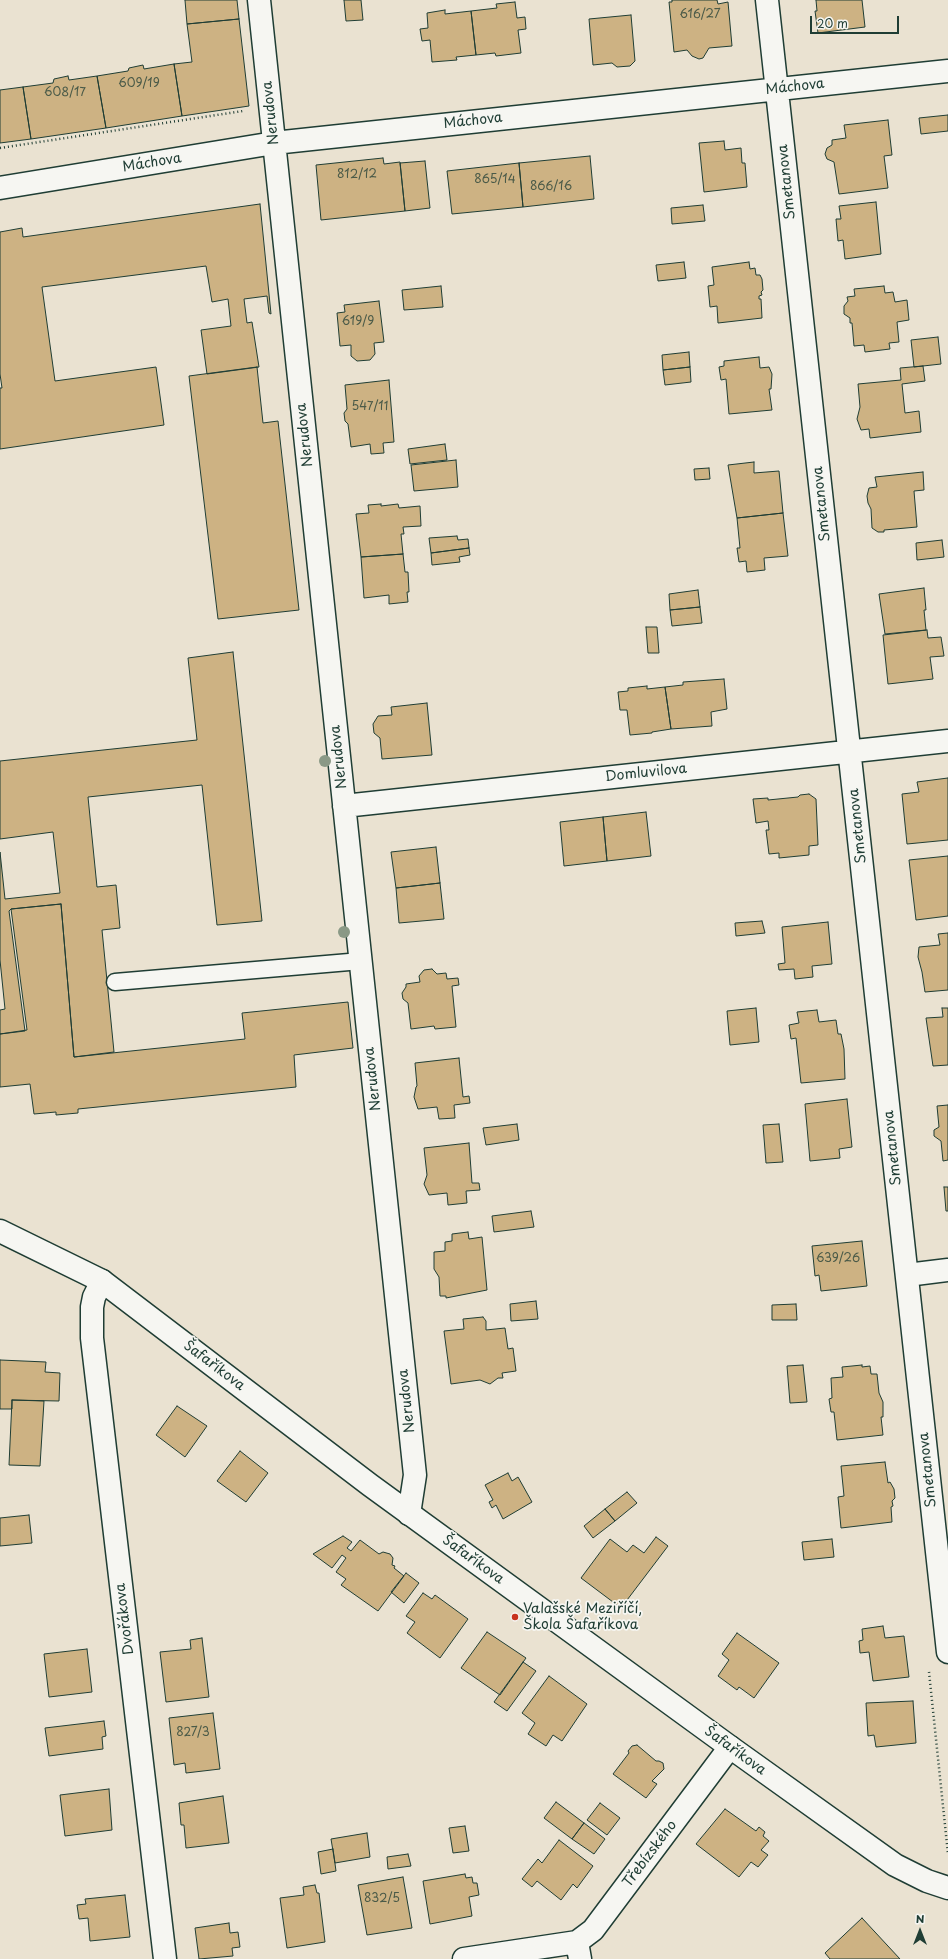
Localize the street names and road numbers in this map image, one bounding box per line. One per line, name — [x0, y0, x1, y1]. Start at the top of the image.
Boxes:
street label: Máchova — [765, 76, 825, 98]
street label: Nerudova — [259, 80, 283, 146]
street label: Máchova — [443, 110, 503, 132]
street label: Smetanova — [775, 143, 799, 221]
street label: Máchova — [121, 150, 183, 176]
street label: Nerudova — [293, 402, 317, 468]
street label: Smetanova — [810, 465, 834, 543]
street label: Nerudova — [327, 724, 351, 790]
street label: Domluvilova — [604, 760, 688, 786]
street label: Smetanova — [846, 787, 870, 865]
street label: Nerudova — [361, 1046, 385, 1112]
street label: Smetanova — [881, 1109, 905, 1187]
street label: Šafaříkova — [180, 1337, 248, 1395]
street label: Nerudova — [395, 1368, 419, 1434]
street label: Smetanova — [916, 1431, 940, 1509]
street label: Šafaříkova — [439, 1532, 507, 1588]
street label: Dvořákova — [112, 1582, 138, 1656]
street label: Šafaříkova — [701, 1723, 769, 1779]
street label: Třebízského — [619, 1817, 681, 1891]

